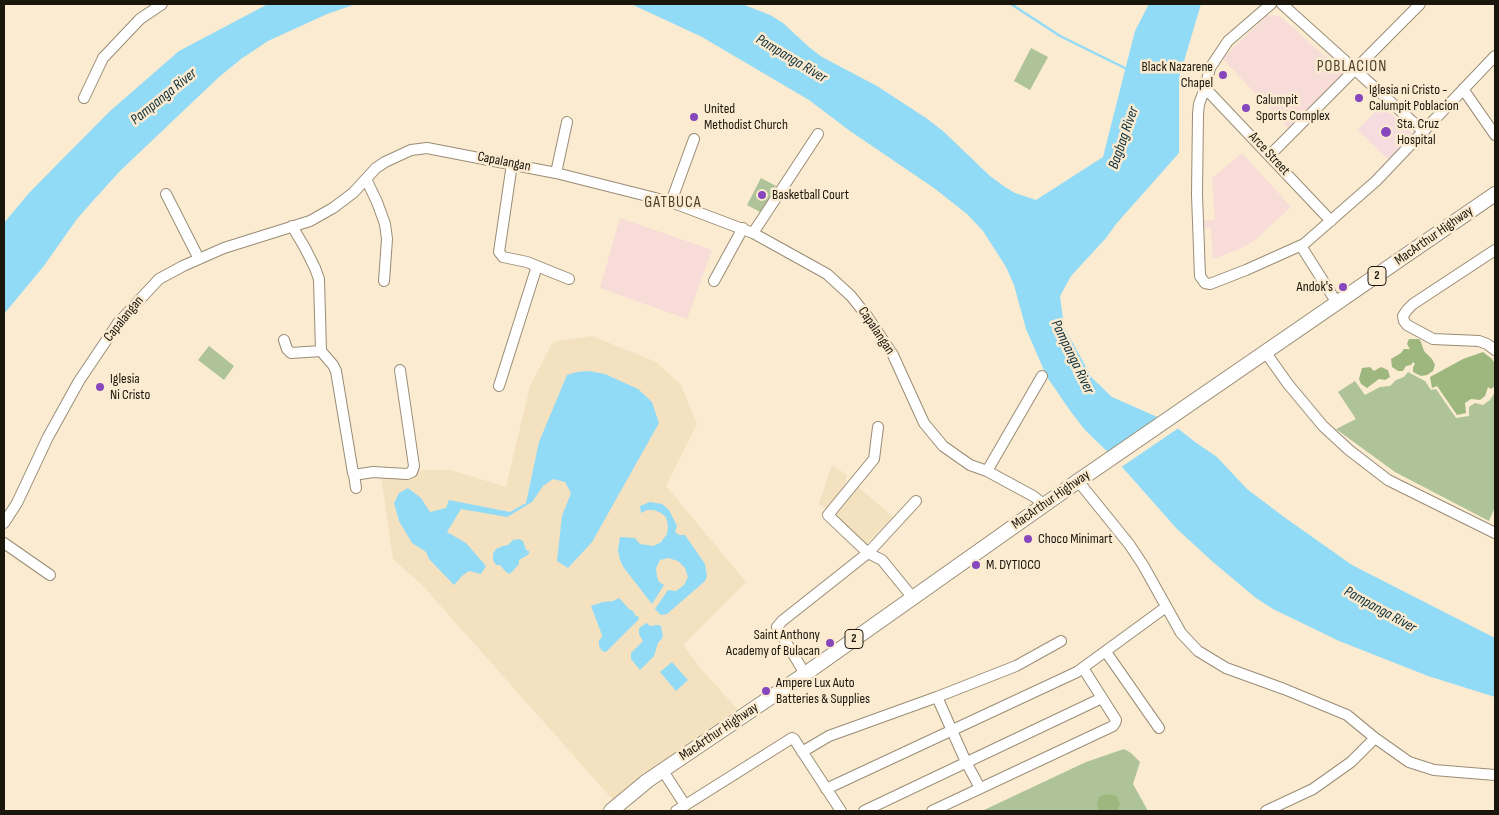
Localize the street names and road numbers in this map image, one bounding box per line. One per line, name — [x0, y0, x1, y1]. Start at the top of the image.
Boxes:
street label: Arce Street — [1245, 129, 1293, 179]
street label: Capalangan — [476, 149, 532, 175]
street label: MacArthur Highway — [1392, 203, 1476, 269]
road number: 2 — [1368, 266, 1386, 286]
street label: Capalangan — [101, 293, 147, 345]
street label: Capalangan — [854, 304, 898, 358]
street label: MacArthur Highway — [1009, 467, 1093, 533]
road number: 2 — [845, 630, 863, 648]
street label: MacArthur Highway — [676, 699, 762, 765]

